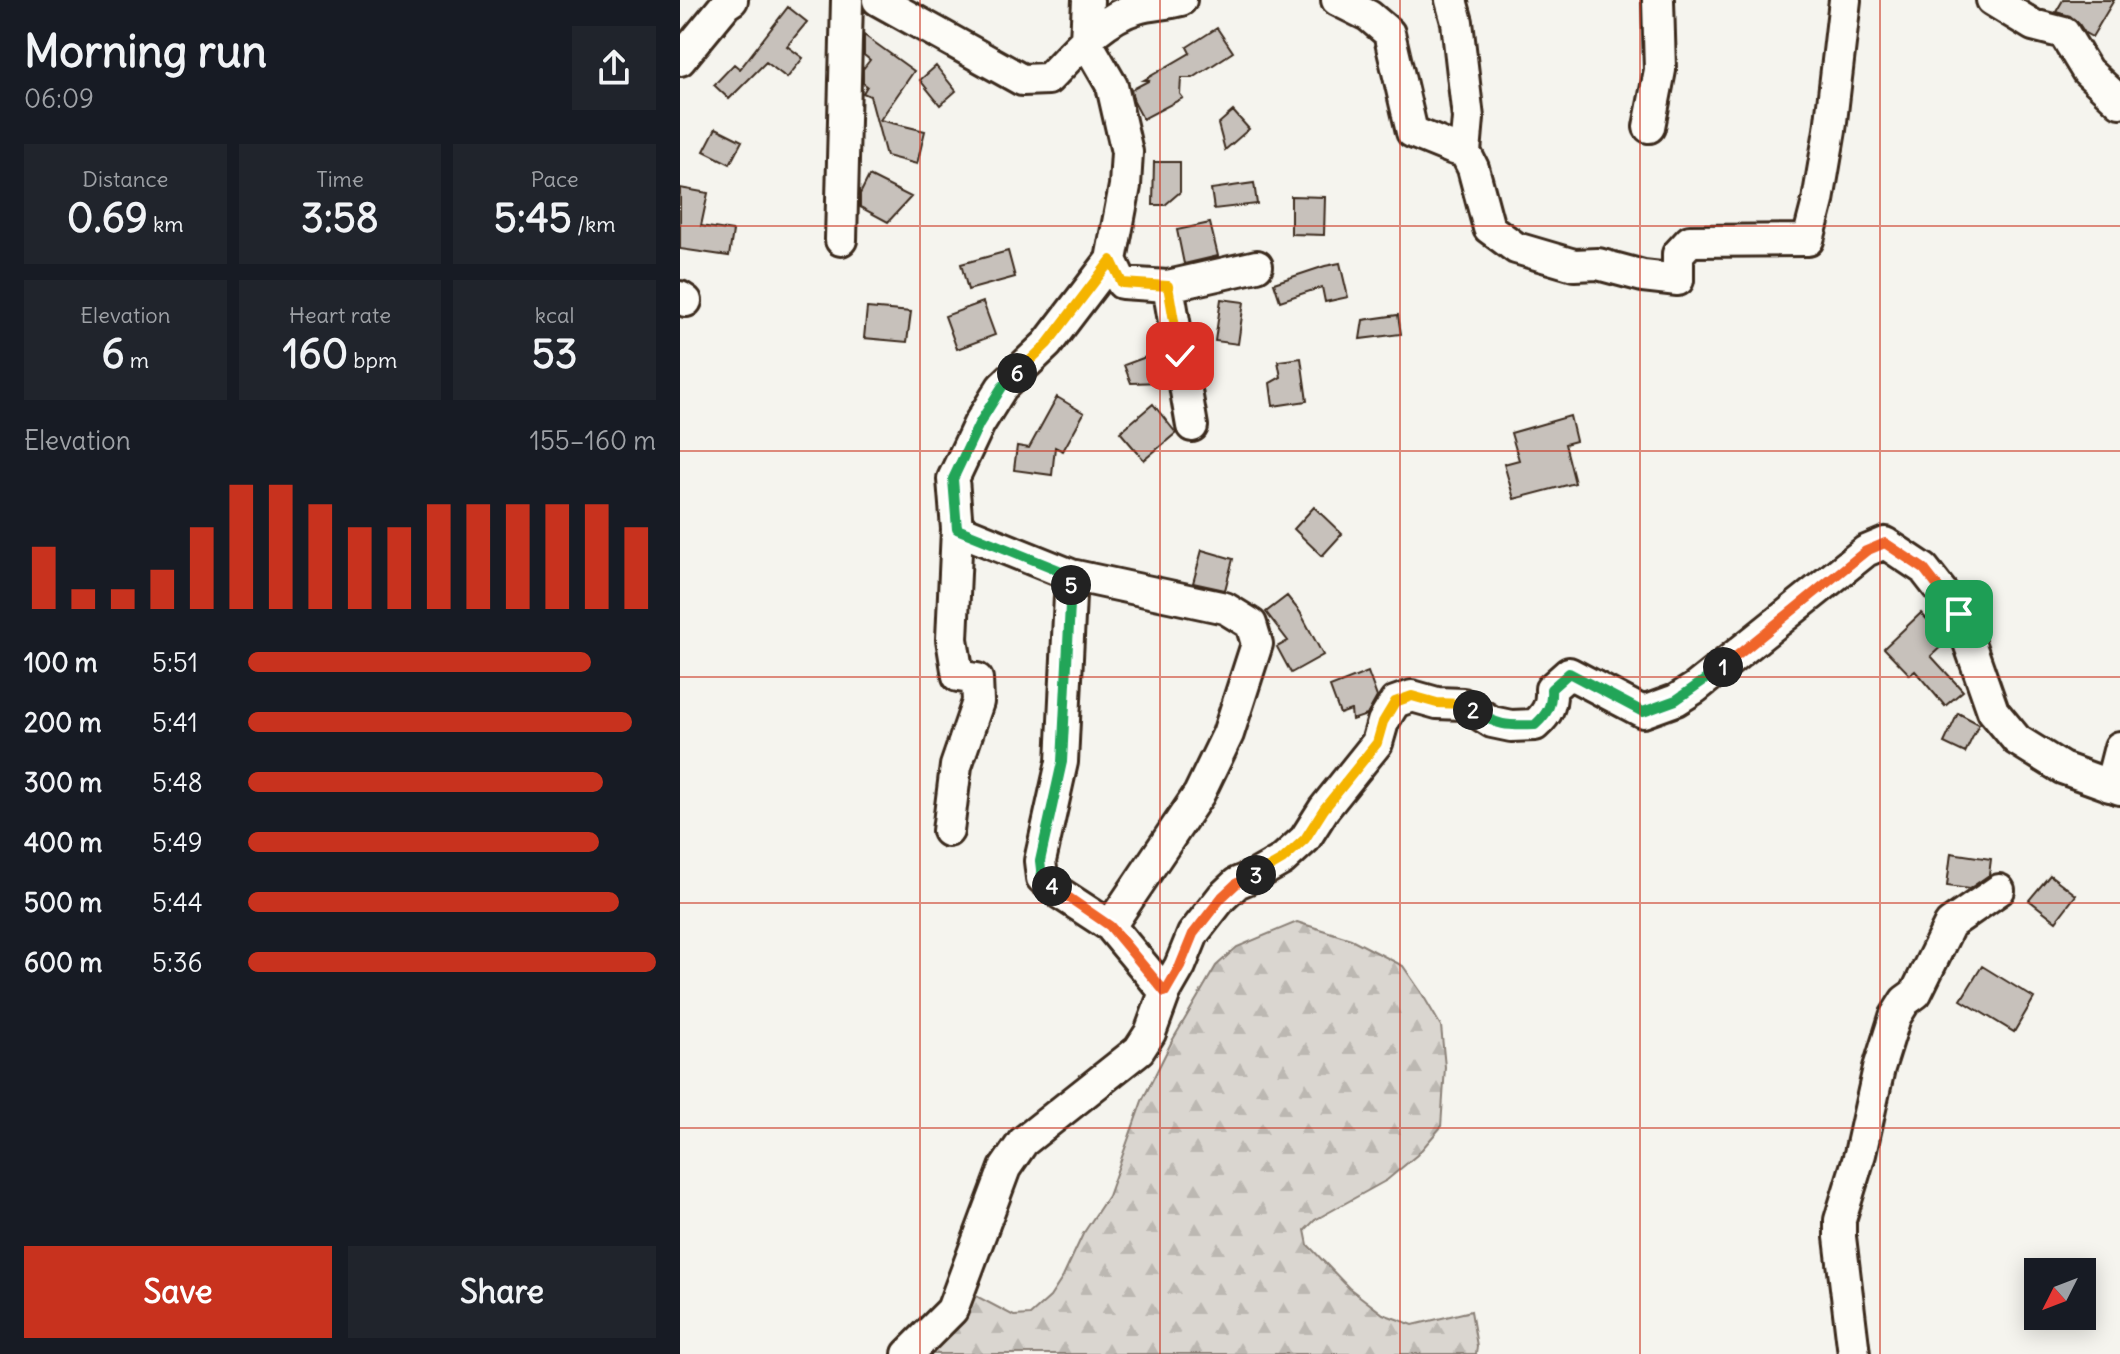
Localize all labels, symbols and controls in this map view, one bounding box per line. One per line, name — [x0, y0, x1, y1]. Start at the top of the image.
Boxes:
text: Morning run — [24, 24, 267, 79]
button: share — [572, 26, 656, 110]
text: 06:09 — [24, 82, 94, 115]
text: Distance — [82, 165, 168, 193]
text: Time — [316, 165, 364, 193]
text: Pace — [531, 165, 579, 193]
text: 0.69 — [67, 193, 148, 243]
text: 3:58 — [301, 193, 379, 243]
text: 5:45 — [494, 193, 572, 243]
text: km — [148, 210, 184, 238]
text: /km — [572, 210, 616, 238]
text: Elevation — [80, 301, 170, 329]
text: Heart rate — [289, 301, 391, 329]
text: kcal — [535, 301, 574, 329]
pin — [1146, 322, 1214, 390]
text: 6 — [102, 329, 125, 379]
text: 160 — [283, 329, 348, 379]
text: 53 — [532, 329, 578, 379]
icon: check — [1158, 334, 1202, 378]
text: m — [125, 346, 149, 374]
text: bpm — [348, 346, 397, 374]
pin: 6 — [997, 353, 1037, 393]
text: 6 — [1011, 359, 1023, 387]
text: Elevation — [24, 424, 131, 457]
text: 155–160 m — [530, 424, 656, 457]
pin: 5 — [1051, 565, 1091, 605]
text: 5 — [1065, 571, 1077, 599]
pin — [1925, 580, 1993, 648]
icon: arrive — [1937, 592, 1981, 636]
text: 100 m — [24, 646, 98, 679]
text: 5:51 — [152, 646, 198, 679]
pin: 1 — [1703, 647, 1743, 687]
text: 1 — [1719, 653, 1727, 681]
pin: 2 — [1453, 690, 1493, 730]
text: 2 — [1467, 696, 1479, 724]
text: 200 m — [24, 706, 101, 739]
text: 5:41 — [152, 706, 198, 739]
text: 300 m — [24, 766, 102, 799]
text: 5:48 — [152, 766, 203, 799]
text: 400 m — [24, 826, 102, 859]
text: 5:49 — [152, 826, 203, 859]
pin: 3 — [1236, 855, 1276, 895]
text: 3 — [1250, 861, 1262, 889]
pin: 4 — [1032, 866, 1072, 906]
text: 4 — [1046, 872, 1058, 900]
text: 500 m — [24, 886, 102, 919]
text: 5:44 — [152, 886, 203, 919]
text: 600 m — [24, 946, 102, 979]
text: 5:36 — [152, 946, 203, 979]
button: Save — [24, 1246, 332, 1338]
button: Share — [348, 1246, 656, 1338]
north arrow — [2024, 1258, 2096, 1330]
map controls — [2024, 1258, 2096, 1330]

